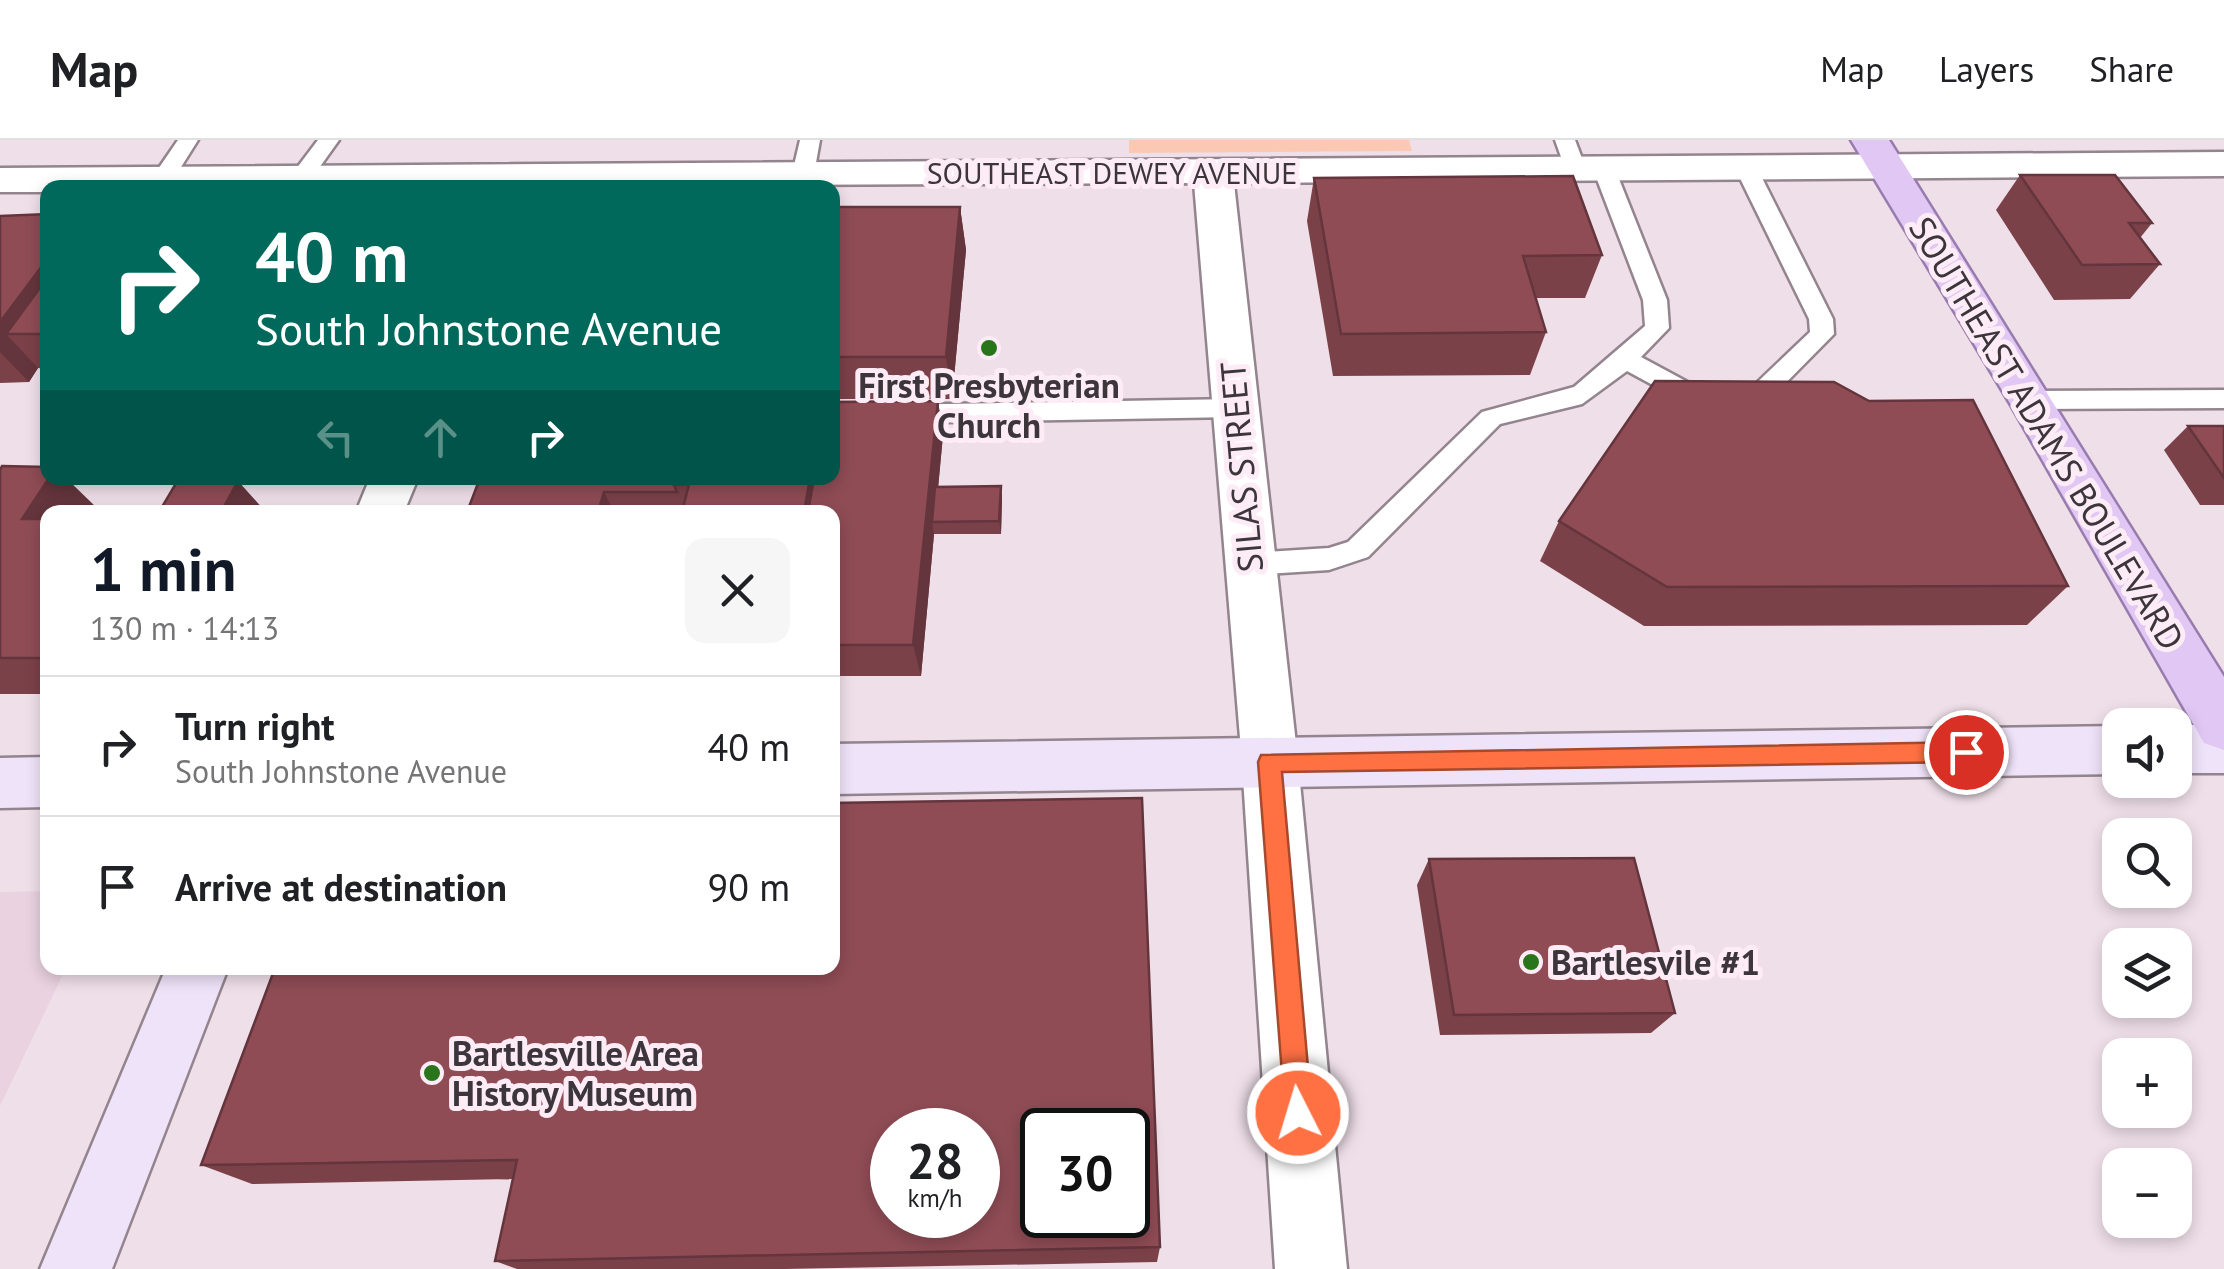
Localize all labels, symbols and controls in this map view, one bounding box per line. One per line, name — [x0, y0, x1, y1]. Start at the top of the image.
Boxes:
text: Map — [50, 38, 138, 100]
text: Map — [1820, 46, 1884, 92]
text: Layers — [1939, 46, 2034, 92]
text: Share — [2089, 46, 2174, 92]
street label: SOUTHEAST DEWEY AVENUE — [927, 153, 1297, 192]
street label: SOUTHEAST ADAMS BOULEVARD — [1899, 208, 2195, 658]
text: 40 m — [255, 211, 408, 301]
icon: right — [90, 220, 220, 350]
text: South Johnstone Avenue — [255, 299, 722, 357]
marker: First Presbyterian Church — [978, 337, 1000, 359]
street label: SILAS STREET — [1209, 360, 1273, 574]
place label: First Presbyterian Church — [858, 362, 1120, 448]
icon: left — [308, 410, 363, 465]
icon: ahead — [413, 410, 468, 465]
icon: right — [518, 410, 573, 465]
text: 1 min — [90, 530, 236, 608]
button: close — [685, 538, 790, 643]
text: 130 m · 14:13 — [90, 607, 279, 649]
text: Turn right — [175, 701, 335, 750]
map controls — [2102, 708, 2192, 1238]
button: sound — [2102, 708, 2192, 798]
pin — [1924, 710, 2009, 795]
icon: right — [90, 719, 145, 774]
text: 40 m — [708, 722, 790, 771]
icon: arrive — [1939, 725, 1994, 780]
text: South Johnstone Avenue — [175, 750, 507, 792]
button: search — [2102, 818, 2192, 908]
icon: arrive — [90, 859, 145, 914]
text: Arrive at destination — [175, 862, 507, 911]
text: 90 m — [708, 862, 790, 911]
button: layers — [2102, 928, 2192, 1018]
place label: Bartlesvile #1 — [1551, 939, 1760, 985]
marker: Bartlesvile #1 — [1520, 951, 1542, 973]
place label: Bartlesville Area History Museum — [452, 1030, 699, 1116]
button: + — [2102, 1038, 2192, 1128]
position arrow — [1246, 1061, 1350, 1165]
marker: Bartlesville Area History Museum — [421, 1062, 443, 1084]
speed limit sign: 30 — [1020, 1108, 1150, 1238]
text: 28 — [907, 1128, 963, 1193]
button: − — [2102, 1148, 2192, 1238]
text: km/h — [908, 1182, 962, 1214]

